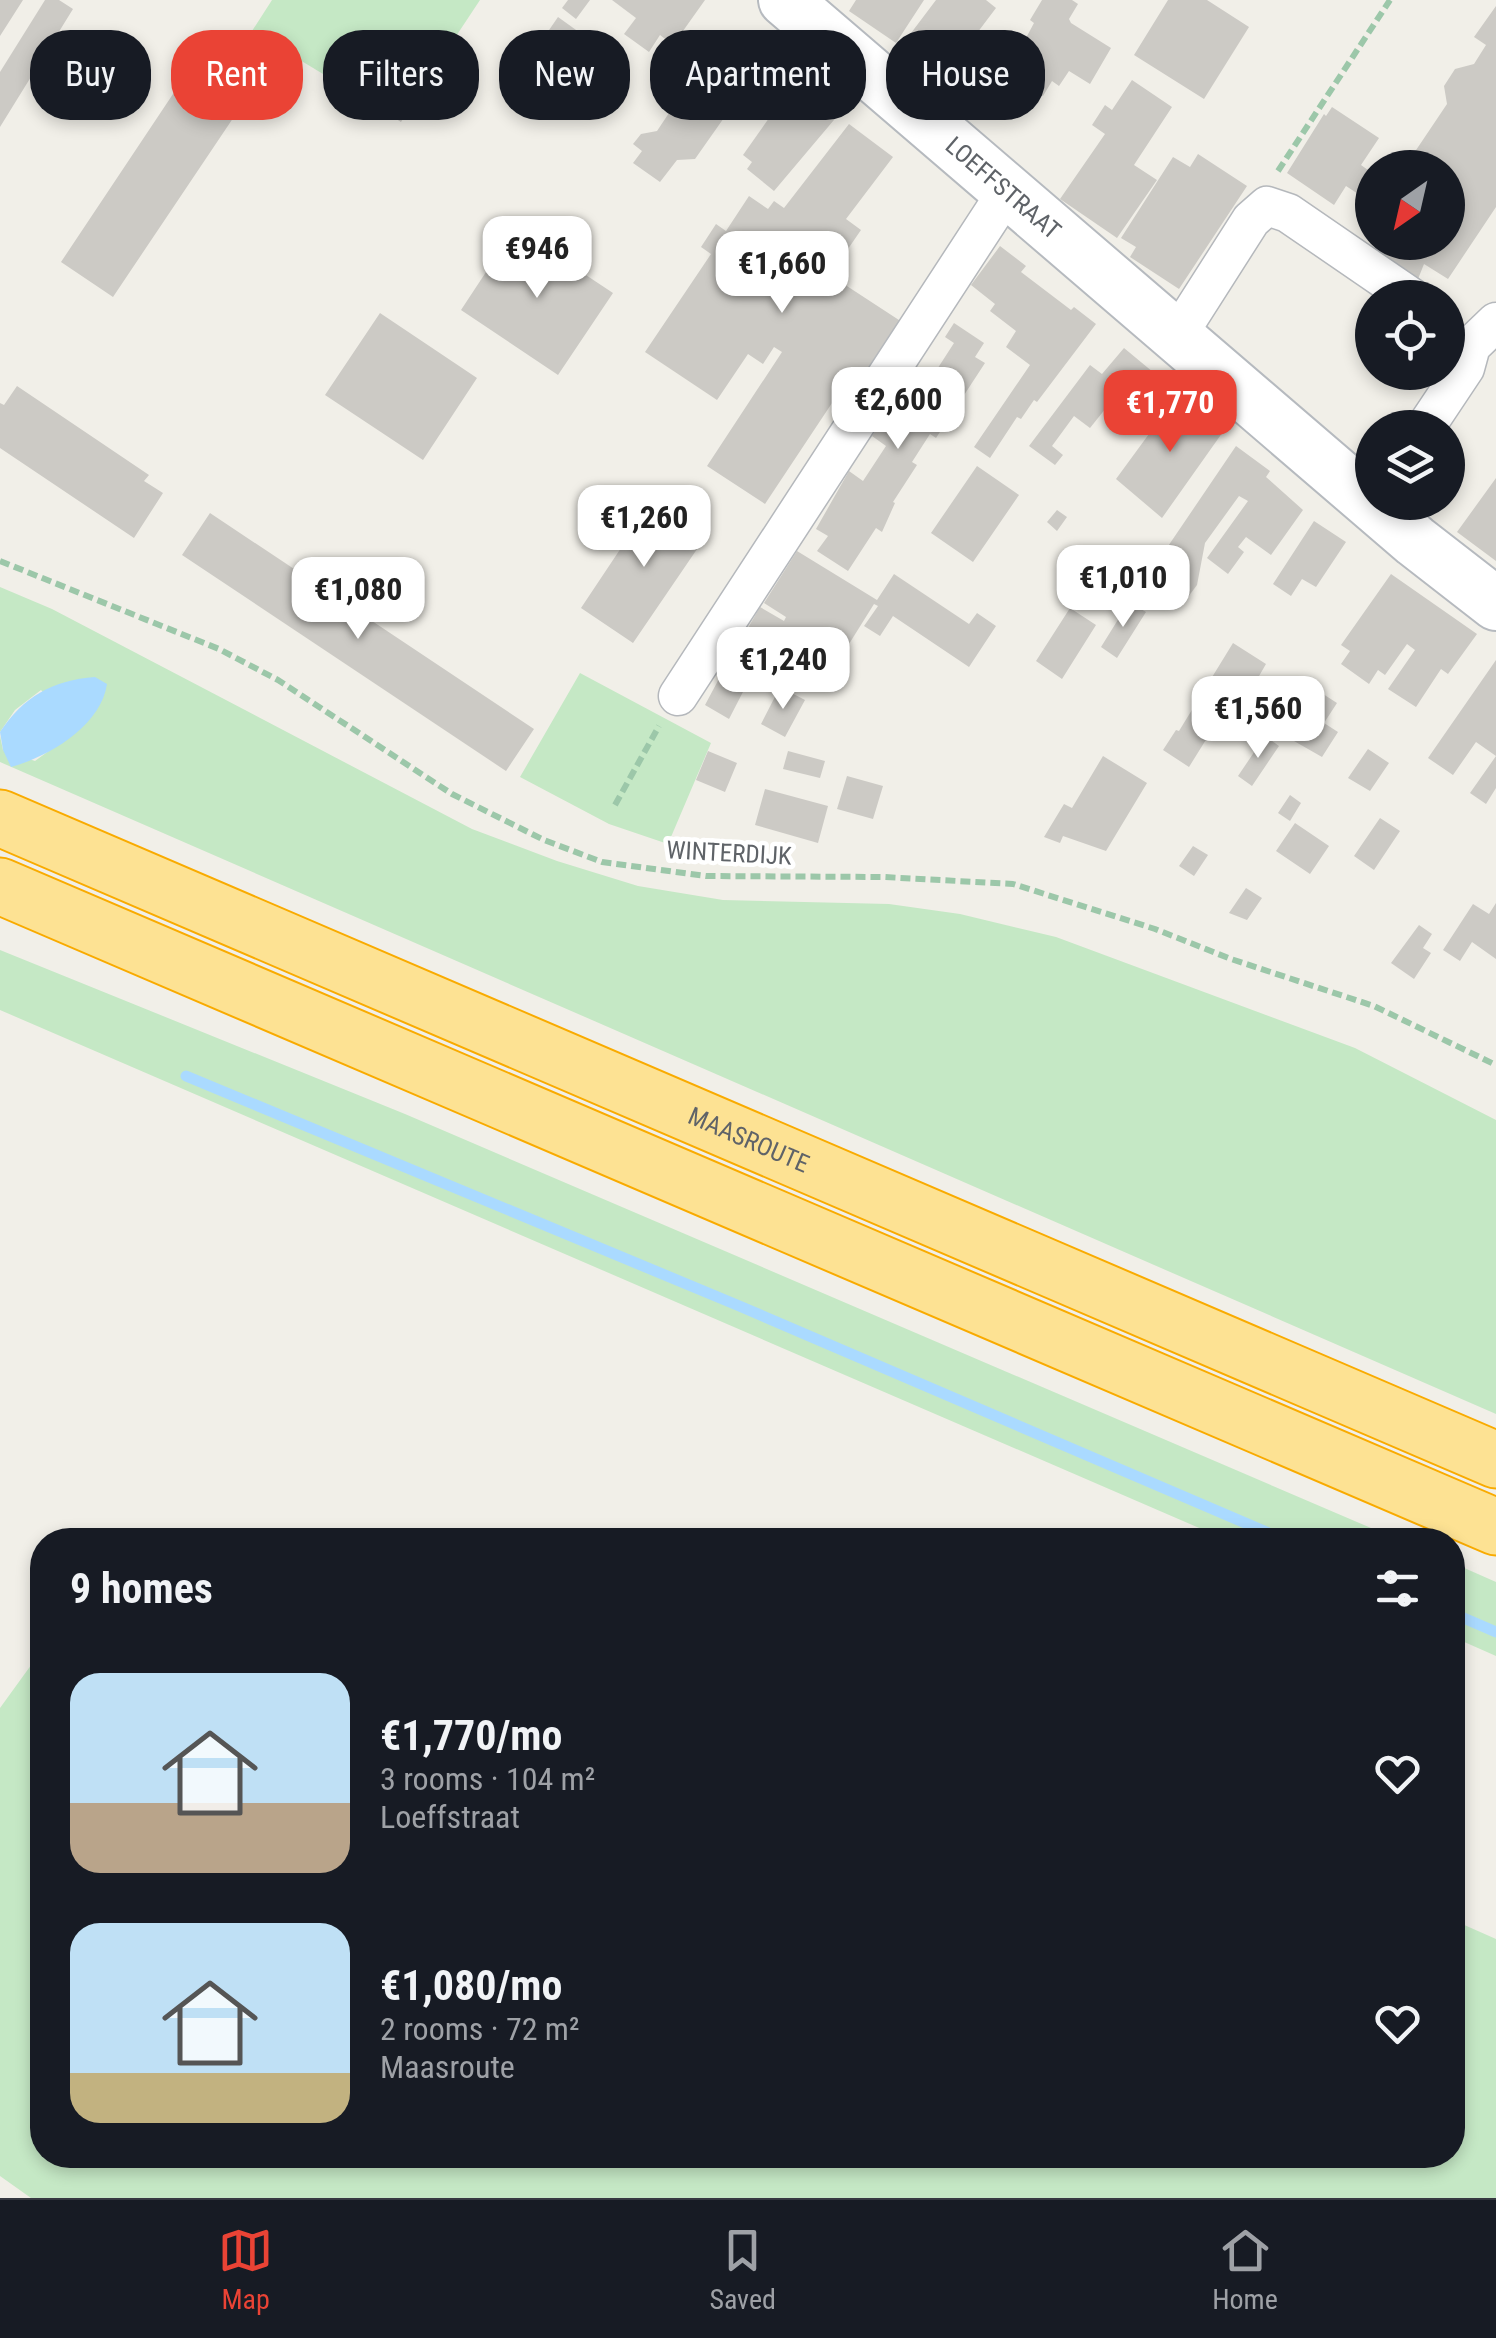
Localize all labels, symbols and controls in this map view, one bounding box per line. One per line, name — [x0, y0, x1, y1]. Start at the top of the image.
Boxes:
chip: Buy — [30, 30, 151, 120]
chip: Rent — [171, 30, 303, 120]
chip: Filters — [323, 30, 479, 120]
chip: New — [499, 30, 630, 120]
chip: Apartment — [650, 30, 866, 120]
chip: House — [886, 30, 1045, 120]
street label: LOEFFSTRAAT — [940, 130, 1067, 245]
north arrow — [1355, 150, 1465, 260]
map controls — [1355, 150, 1465, 520]
pin: €946 — [478, 216, 596, 301]
text: €946 — [505, 229, 569, 267]
pin: €1,660 — [701, 231, 863, 316]
text: €1,660 — [738, 244, 826, 282]
button: locate — [1355, 280, 1465, 390]
pin: €2,600 — [817, 367, 979, 452]
pin: €1,770 — [1089, 370, 1251, 455]
text: €2,600 — [854, 380, 942, 418]
text: €1,770 — [1126, 383, 1214, 421]
button: layers — [1355, 410, 1465, 520]
pin: €1,260 — [563, 485, 725, 570]
text: €1,260 — [600, 498, 688, 536]
pin: €1,010 — [1042, 545, 1204, 630]
pin: €1,080 — [277, 557, 439, 642]
text: €1,010 — [1079, 558, 1167, 596]
text: €1,080 — [314, 570, 402, 608]
pin: €1,240 — [702, 627, 864, 712]
text: €1,240 — [739, 640, 827, 678]
pin: €1,560 — [1177, 676, 1339, 761]
text: €1,560 — [1214, 689, 1302, 727]
street label: WINTERDIJK — [666, 835, 793, 871]
street label: MAASROUTE — [684, 1101, 814, 1178]
icon: filters — [1370, 1561, 1425, 1616]
text: 9 homes — [70, 1564, 213, 1613]
text: €1,770/mo — [380, 1711, 562, 1760]
icon: home — [150, 1713, 270, 1833]
icon: heart — [1370, 1746, 1425, 1801]
text: 3 rooms · 104 m² — [380, 1760, 595, 1798]
text: Loeffstraat — [380, 1798, 520, 1836]
text: €1,080/mo — [380, 1961, 562, 2010]
icon: home — [150, 1963, 270, 2083]
icon: heart — [1370, 1996, 1425, 2051]
text: 2 rooms · 72 m² — [380, 2010, 579, 2048]
text: Maasroute — [380, 2048, 515, 2086]
tab: Map — [218, 2223, 273, 2316]
tab: Saved — [709, 2223, 776, 2316]
tab: Home — [1212, 2223, 1278, 2316]

